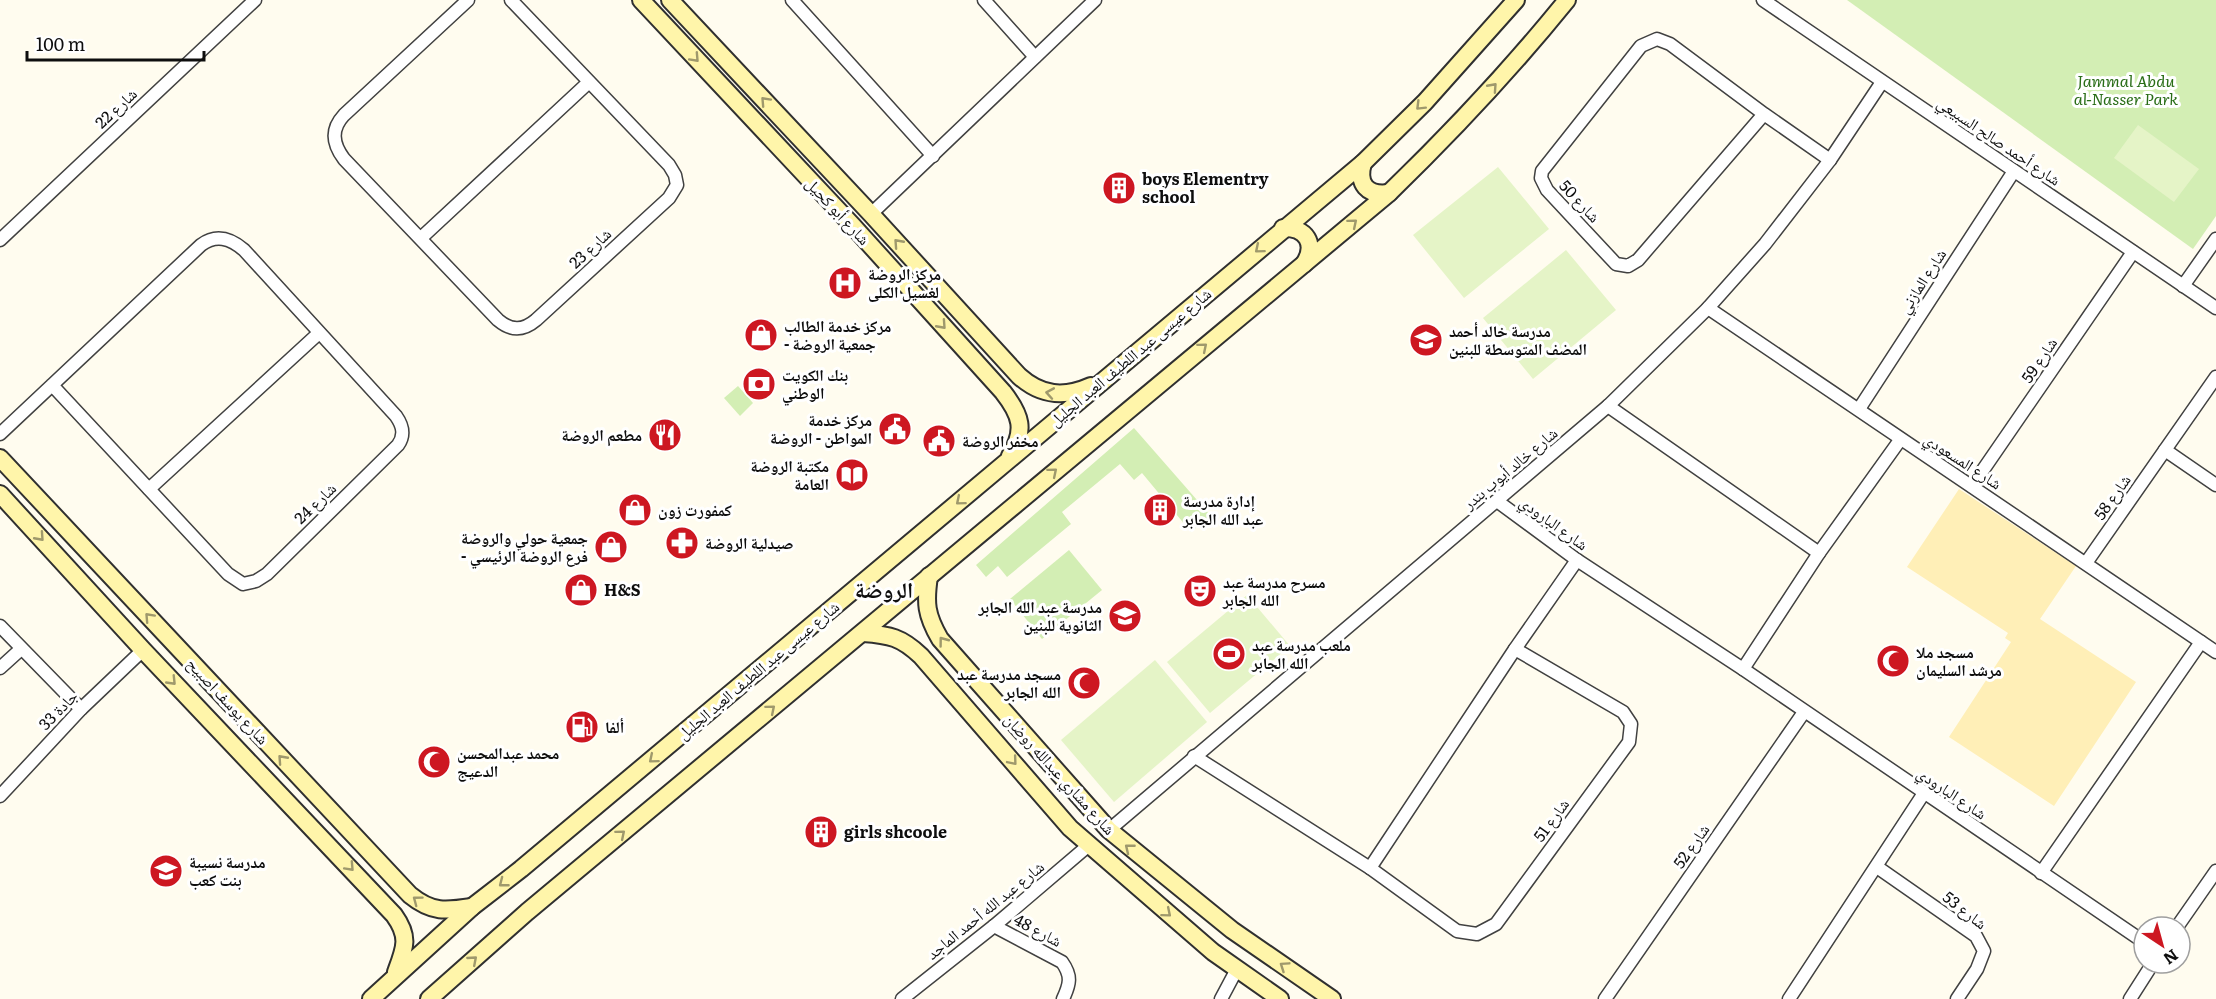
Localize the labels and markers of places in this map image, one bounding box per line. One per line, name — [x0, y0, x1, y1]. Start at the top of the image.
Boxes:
place label: boys Elementry school — [1142, 166, 1269, 208]
building icon: boys Elementry school — [1101, 170, 1137, 206]
place label: مركز الروضة لغسيل الكلى — [868, 261, 941, 303]
hospital icon: مركز الروضة لغسيل الكلى — [827, 265, 863, 301]
place label: مركز خدمة الطالب - جمعية الروضة — [784, 313, 891, 355]
shop icon: مركز خدمة الطالب - جمعية الروضة — [743, 317, 779, 353]
place label: مدرسة خالد أحمد المضف المتوسطة للبنين — [1449, 318, 1587, 360]
school or university icon: مدرسة خالد أحمد المضف المتوسطة للبنين — [1408, 322, 1444, 358]
place label: بنك الكويت الوطني — [782, 362, 848, 406]
bank icon: بنك الكويت الوطني — [741, 366, 777, 402]
place label: مركز خدمة المواطن - الروضة — [770, 407, 872, 449]
public building icon: مركز خدمة المواطن - الروضة — [877, 411, 913, 447]
restaurant icon: مطعم الروضة — [647, 417, 683, 453]
place label: مطعم الروضة — [561, 422, 642, 447]
public building icon: مخفر الروضة — [921, 423, 957, 459]
place label: مخفر الروضة — [962, 428, 1039, 452]
place label: مكتبة الروضة العامة — [750, 453, 829, 495]
library icon: مكتبة الروضة العامة — [834, 457, 870, 493]
place label: إدارة مدرسة عبد الله الجابر — [1182, 488, 1263, 530]
shop icon: كمفورت زون — [617, 492, 653, 528]
building icon: إدارة مدرسة عبد الله الجابر — [1142, 492, 1178, 528]
place label: كمفورت زون — [658, 497, 732, 521]
place label: جمعية حولي والروضة - فرع الروضة الرئيسي — [461, 525, 588, 569]
pharmacy icon: صيدلية الروضة — [664, 525, 700, 561]
shop icon: جمعية حولي والروضة - فرع الروضة الرئيسي — [593, 529, 629, 565]
place label: صيدلية الروضة — [705, 530, 794, 554]
place label: مسرح مدرسة عبد الله الجابر — [1222, 569, 1326, 611]
shop icon: H&S — [563, 572, 599, 608]
theatre icon: مسرح مدرسة عبد الله الجابر — [1182, 573, 1218, 609]
place label: H&S — [604, 577, 641, 601]
place label: مدرسة عبد الله الجابر الثانوية للبنين — [977, 594, 1102, 636]
school or university icon: مدرسة عبد الله الجابر الثانوية للبنين — [1107, 598, 1143, 634]
place label: ملعب مدرسة عبد الله الجابر — [1251, 632, 1351, 674]
sports icon: ملعب مدرسة عبد الله الجابر — [1211, 636, 1247, 672]
place label: مسجد ملا مرشد السليمان — [1916, 639, 2002, 681]
mosque icon: مسجد ملا مرشد السليمان — [1875, 643, 1911, 679]
place label: مسجد مدرسة عبد الله الجابر — [957, 661, 1061, 703]
mosque icon: مسجد مدرسة عبد الله الجابر — [1066, 665, 1102, 701]
fuel station icon: ألفا — [564, 709, 600, 745]
place label: ألفا — [605, 714, 624, 738]
place label: محمد عبدالمحسن الدعيج — [457, 740, 559, 782]
mosque icon: محمد عبدالمحسن الدعيج — [416, 744, 452, 780]
building icon: girls shcoole — [803, 814, 839, 850]
place label: girls shcoole — [844, 819, 947, 843]
place label: مدرسة نسيبة بنت كعب — [189, 849, 266, 891]
school or university icon: مدرسة نسيبة بنت كعب — [148, 853, 184, 889]

